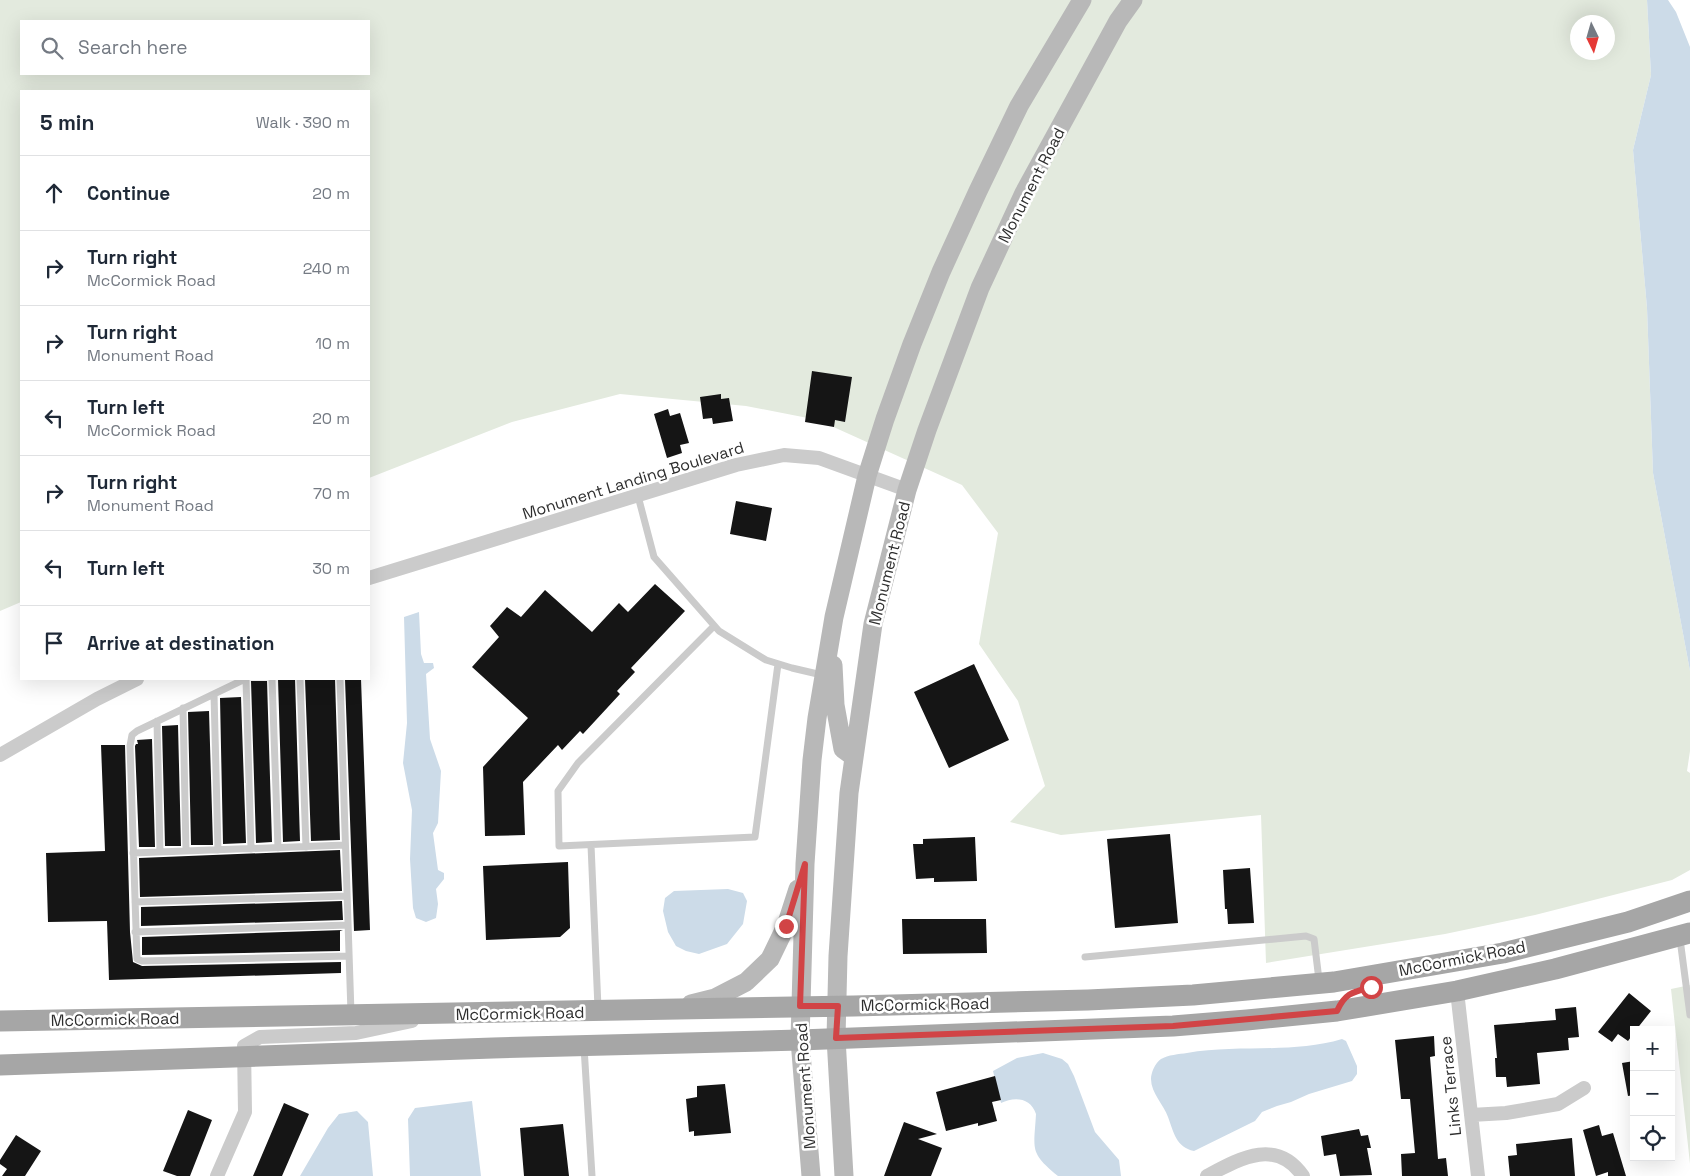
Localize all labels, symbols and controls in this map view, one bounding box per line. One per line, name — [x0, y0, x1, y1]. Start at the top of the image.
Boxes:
north arrow — [1570, 15, 1615, 60]
search box — [20, 20, 370, 75]
icon: search — [38, 34, 66, 62]
text: Search here — [78, 35, 188, 60]
text: 5 min — [40, 109, 94, 136]
text: Walk · 390 m — [256, 112, 350, 133]
street label: Monument Road — [993, 124, 1070, 246]
icon: ahead — [40, 179, 68, 207]
text: Continue — [87, 181, 170, 206]
text: 20 m — [312, 183, 350, 204]
text: Turn right — [87, 245, 177, 270]
icon: right — [40, 254, 68, 282]
text: 240 m — [303, 258, 350, 279]
text: McCormick Road — [87, 270, 216, 291]
text: Turn right — [87, 320, 177, 345]
icon: right — [40, 329, 68, 357]
text: 10 m — [315, 333, 350, 354]
text: Monument Road — [87, 345, 214, 366]
text: Turn left — [87, 395, 165, 420]
icon: left — [40, 404, 68, 432]
text: 20 m — [312, 408, 350, 429]
text: McCormick Road — [87, 420, 216, 441]
street label: Monument Landing Boulevard — [520, 437, 746, 524]
text: Turn right — [87, 470, 177, 495]
icon: right — [40, 479, 68, 507]
text: 70 m — [313, 483, 350, 504]
text: Monument Road — [87, 495, 214, 516]
street label: Monument Road — [864, 499, 915, 627]
icon: left — [40, 554, 68, 582]
text: Turn left — [87, 556, 165, 581]
text: 30 m — [312, 558, 350, 579]
icon: arrive — [40, 629, 68, 657]
text: Arrive at destination — [87, 631, 275, 656]
route end — [775, 915, 798, 938]
street label: McCormick Road — [1397, 936, 1527, 981]
route start — [1360, 976, 1383, 999]
street label: McCormick Road — [860, 993, 990, 1016]
street label: McCormick Road — [455, 1002, 585, 1025]
street label: McCormick Road — [50, 1008, 180, 1031]
street label: Monument Road — [791, 1022, 820, 1150]
map controls — [1630, 1026, 1675, 1161]
button: + — [1630, 1026, 1675, 1071]
street label: Links Terrace — [1435, 1035, 1466, 1137]
button: − — [1630, 1071, 1675, 1116]
button: locate — [1630, 1116, 1675, 1161]

